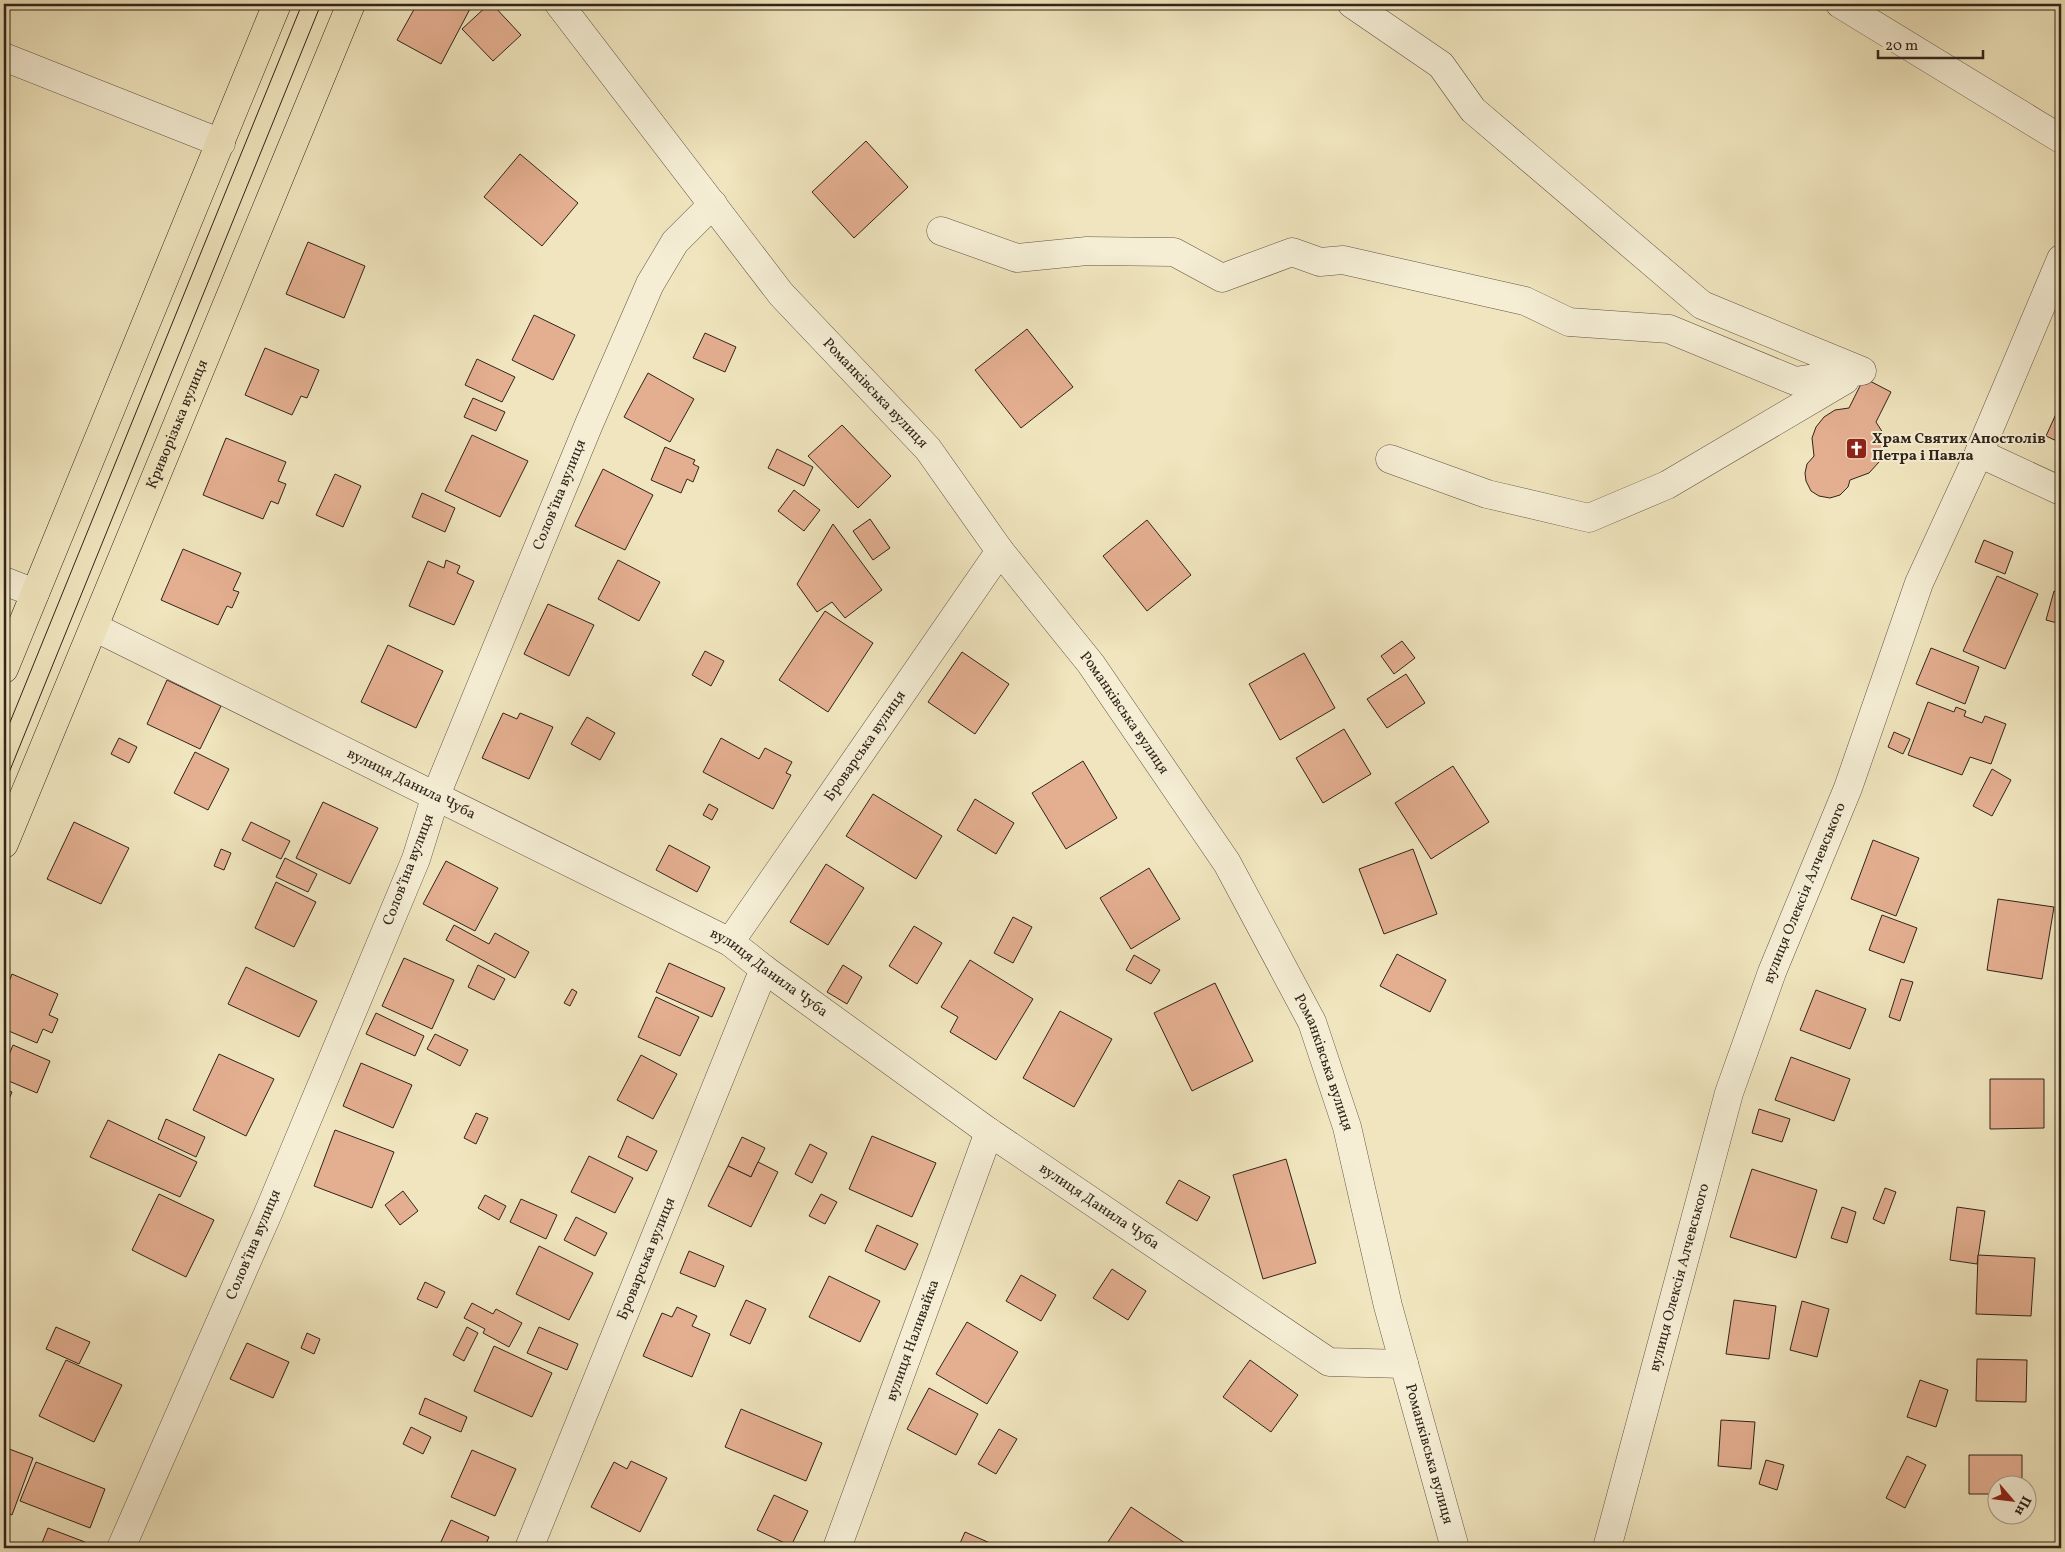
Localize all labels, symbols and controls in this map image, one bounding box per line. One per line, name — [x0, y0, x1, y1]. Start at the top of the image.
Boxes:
scale bar — [1878, 28, 1982, 60]
text: 20 m — [1885, 36, 1918, 57]
street label: Романківська вулиця — [818, 333, 933, 453]
street label: Криворізька вулиця — [141, 356, 213, 492]
place label: Храм Святих Апостолів Петра і Павла — [1872, 429, 2046, 467]
street label: Соловʼїна вулиця — [528, 436, 592, 554]
church icon: Храм Святих Апостолів Петра і Павла — [1844, 436, 1868, 460]
street label: Романківська вулиця — [1075, 647, 1174, 779]
street label: Броварська вулиця — [819, 686, 911, 806]
street label: вулиця Данила Чуба — [343, 743, 479, 825]
street label: вулиця Олексія Алчевського — [1758, 799, 1851, 986]
street label: Соловʼїна вулиця — [378, 811, 440, 929]
street label: вулиця Данила Чуба — [706, 923, 832, 1022]
street label: Романківська вулиця — [1288, 990, 1358, 1134]
street label: вулиця Данила Чуба — [1035, 1158, 1164, 1255]
street label: вулиця Олексія Алчевського — [1644, 1181, 1715, 1374]
street label: Соловʼїна вулиця — [221, 1186, 287, 1303]
street label: Броварська вулиця — [612, 1194, 681, 1323]
street label: вулиця Наливайка — [881, 1277, 945, 1404]
street label: Романківська вулиця — [1400, 1381, 1458, 1527]
north arrow — [1988, 1474, 2038, 1524]
text: Пн — [2009, 1492, 2035, 1519]

